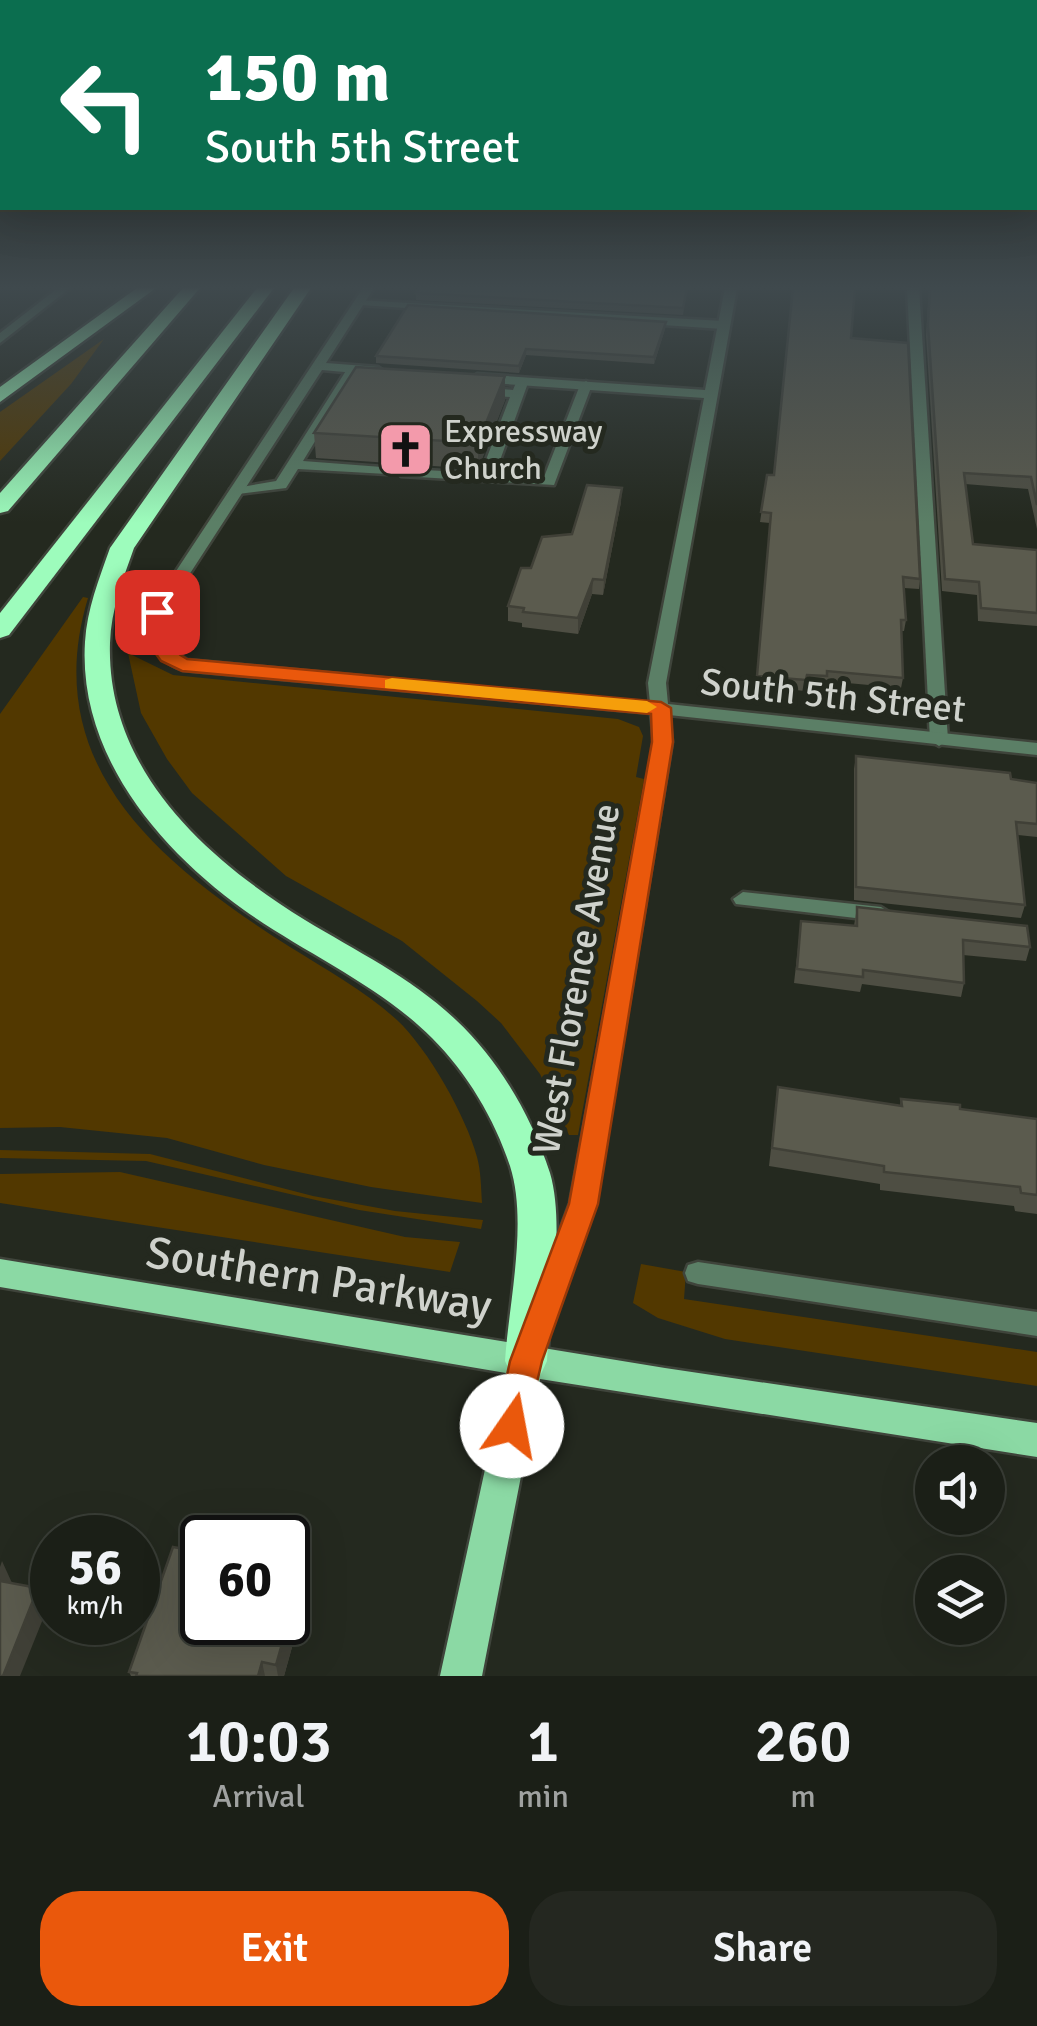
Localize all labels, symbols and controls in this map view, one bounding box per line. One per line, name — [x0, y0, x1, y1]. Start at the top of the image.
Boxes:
text: 150 m — [205, 34, 390, 120]
icon: left — [40, 40, 170, 170]
text: South 5th Street — [205, 120, 520, 175]
place label: Expressway Church — [444, 412, 603, 488]
church icon: Expressway Church — [375, 419, 435, 479]
pin — [115, 570, 200, 655]
icon: arrive — [130, 585, 185, 640]
street label: South 5th Street — [698, 658, 968, 733]
street label: West Florence Avenue — [522, 800, 630, 1158]
street label: Southern Parkway — [142, 1225, 495, 1334]
position arrow — [460, 1374, 564, 1478]
map controls — [915, 1445, 1005, 1645]
button: sound — [915, 1445, 1005, 1535]
speed limit sign: 60 — [180, 1515, 310, 1645]
text: 56 — [68, 1537, 122, 1599]
button: layers — [915, 1555, 1005, 1645]
text: km/h — [67, 1590, 123, 1621]
text: 10:03 — [185, 1705, 332, 1779]
text: 1 — [527, 1705, 559, 1779]
text: 260 — [754, 1705, 852, 1779]
text: Arrival — [213, 1777, 305, 1816]
text: min — [517, 1777, 569, 1816]
text: m — [790, 1777, 816, 1816]
button: Exit — [40, 1891, 509, 2006]
button: Share — [529, 1891, 997, 2006]

